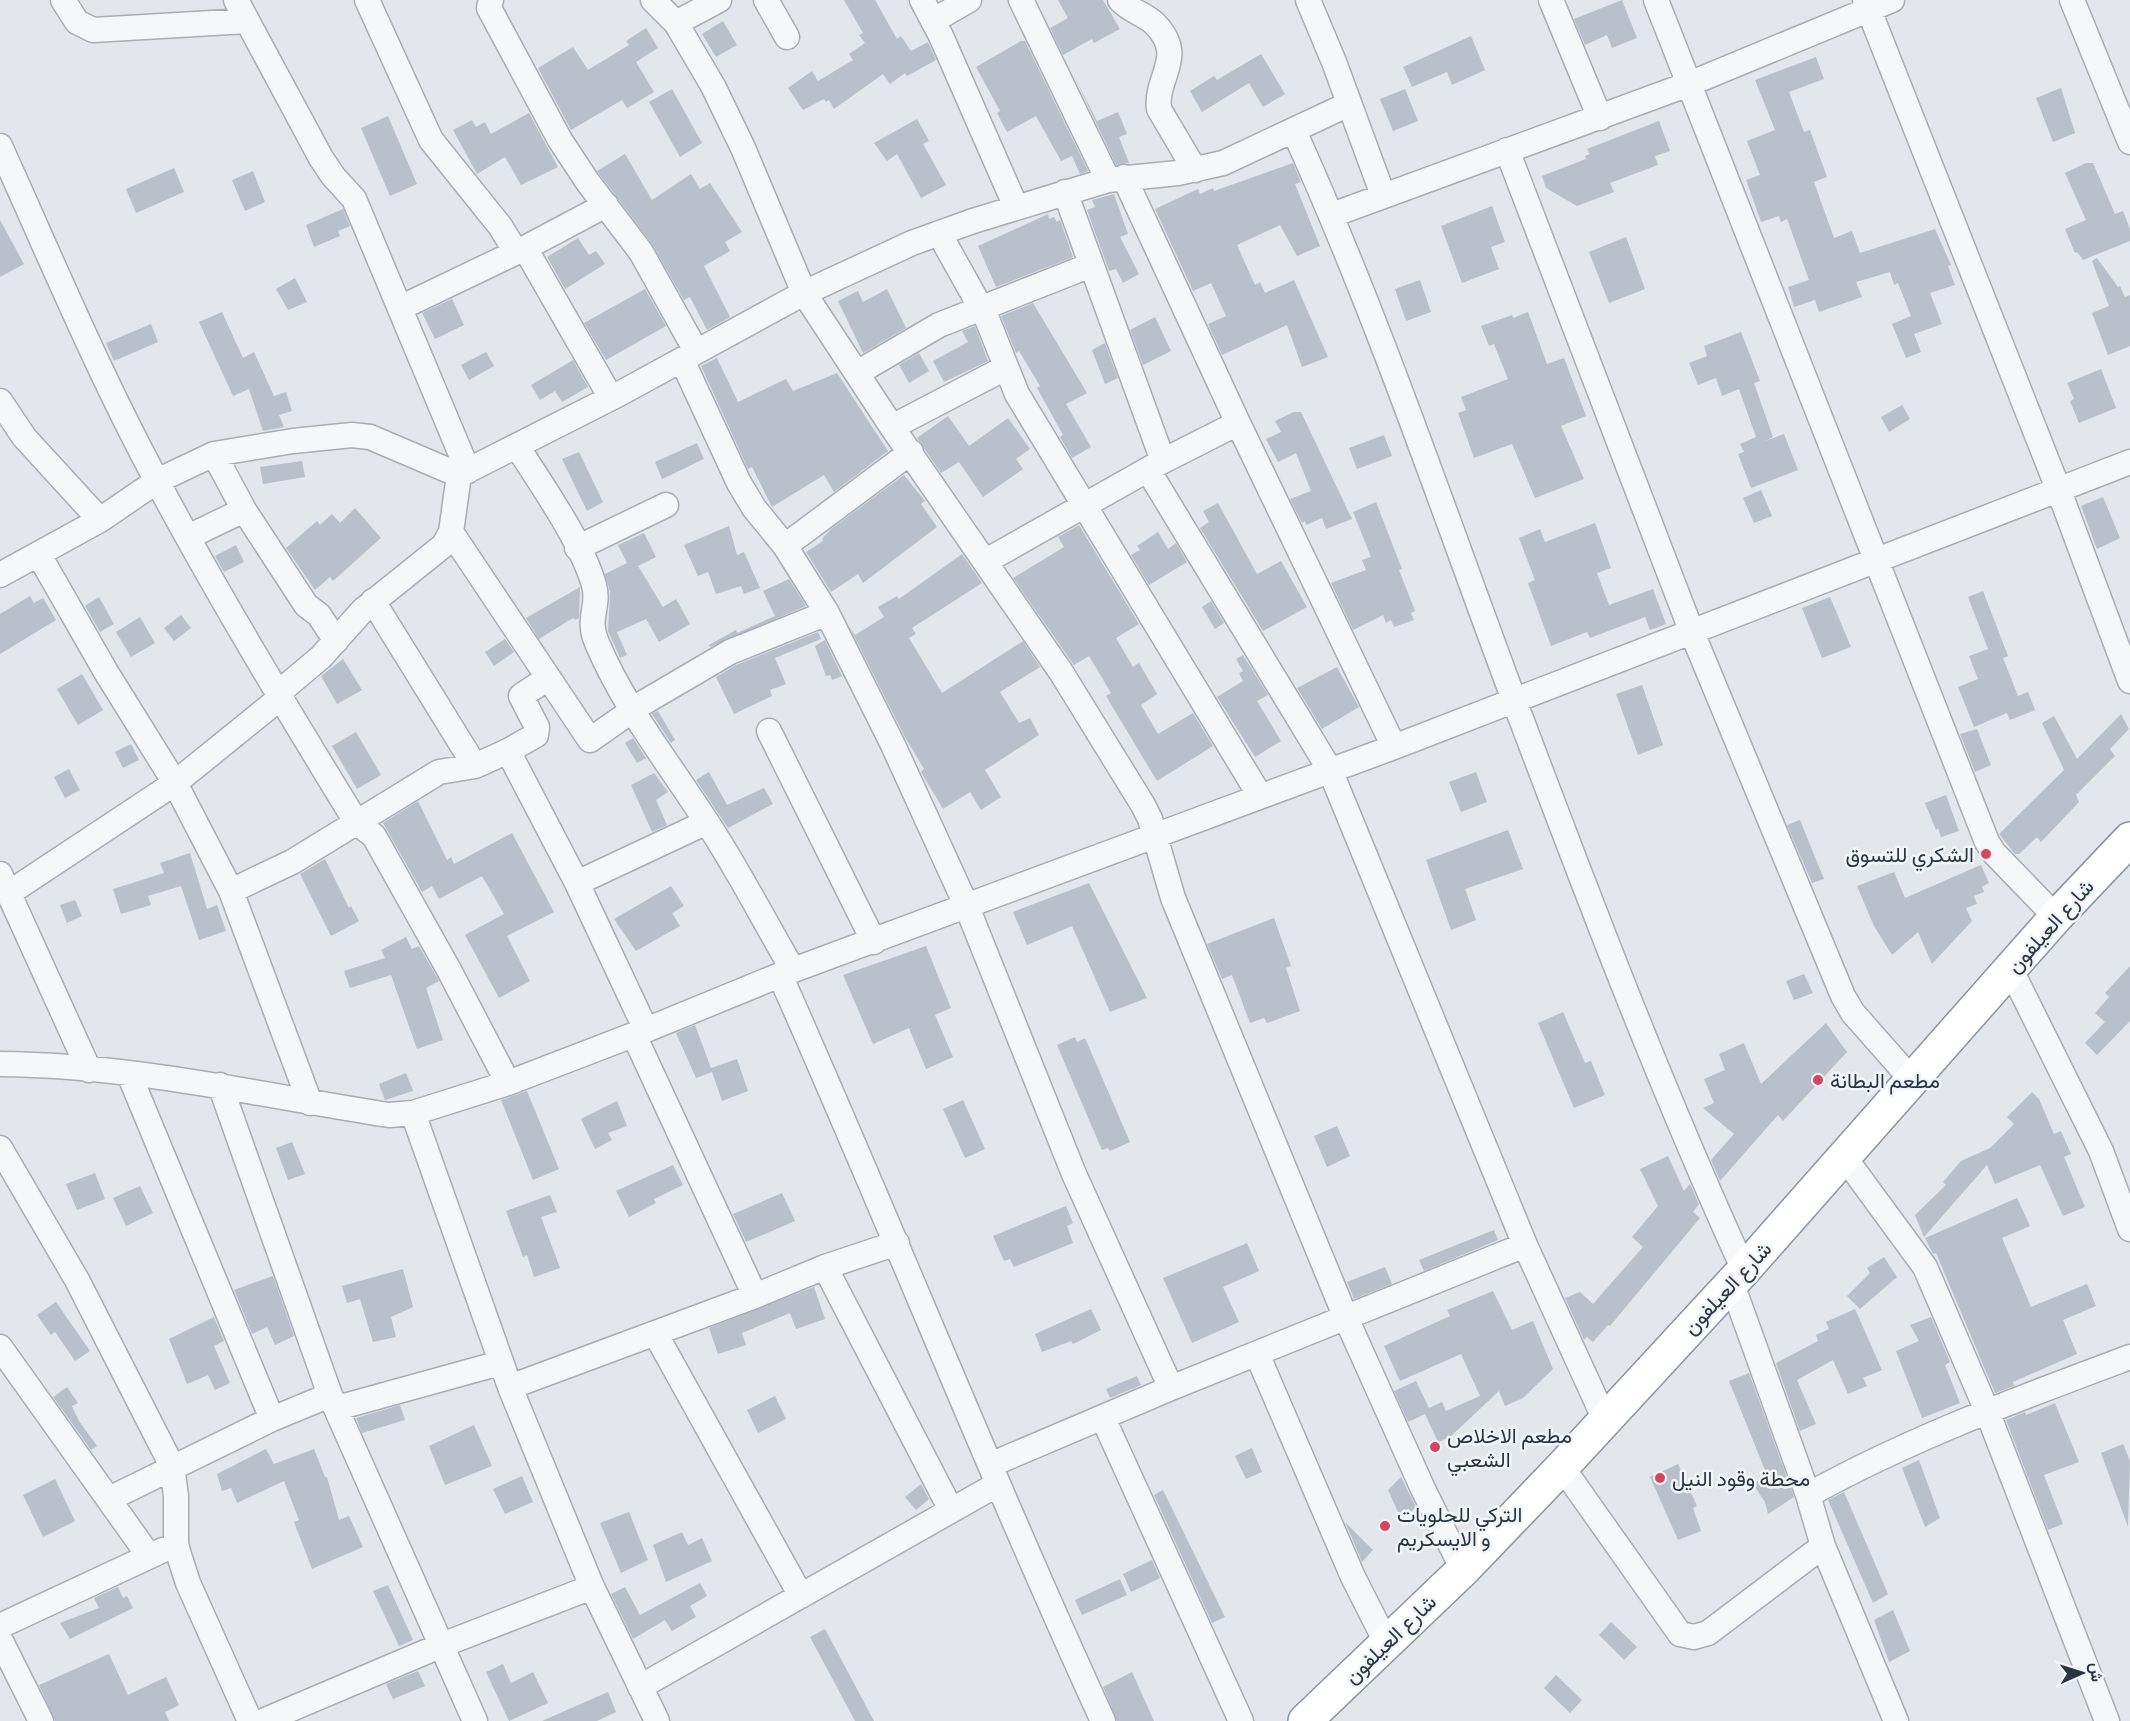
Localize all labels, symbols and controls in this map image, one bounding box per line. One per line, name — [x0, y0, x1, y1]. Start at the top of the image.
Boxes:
place label: الشكري للتسوق — [1845, 841, 1974, 872]
marker: الشكري للتسوق — [1979, 847, 1993, 861]
street label: شارع العيلفون — [2001, 873, 2100, 980]
place label: مطعم البطانة — [1830, 1067, 1940, 1095]
marker: مطعم البطانة — [1811, 1073, 1825, 1087]
street label: شارع العيلفون — [1677, 1236, 1778, 1341]
place label: مطعم الاخلاص الشعبي — [1447, 1422, 1572, 1477]
marker: مطعم الاخلاص الشعبي — [1428, 1440, 1442, 1454]
place label: محطة وقود النيل — [1672, 1465, 1810, 1492]
marker: محطة وقود النيل — [1653, 1471, 1667, 1485]
place label: التركي للحلويات و الايسكريم — [1397, 1501, 1522, 1553]
marker: التركي للحلويات و الايسكريم — [1378, 1519, 1392, 1533]
street label: شارع العيلفون — [1338, 1588, 1442, 1690]
north arrow — [2052, 1643, 2112, 1703]
text: ش — [2086, 1662, 2107, 1682]

